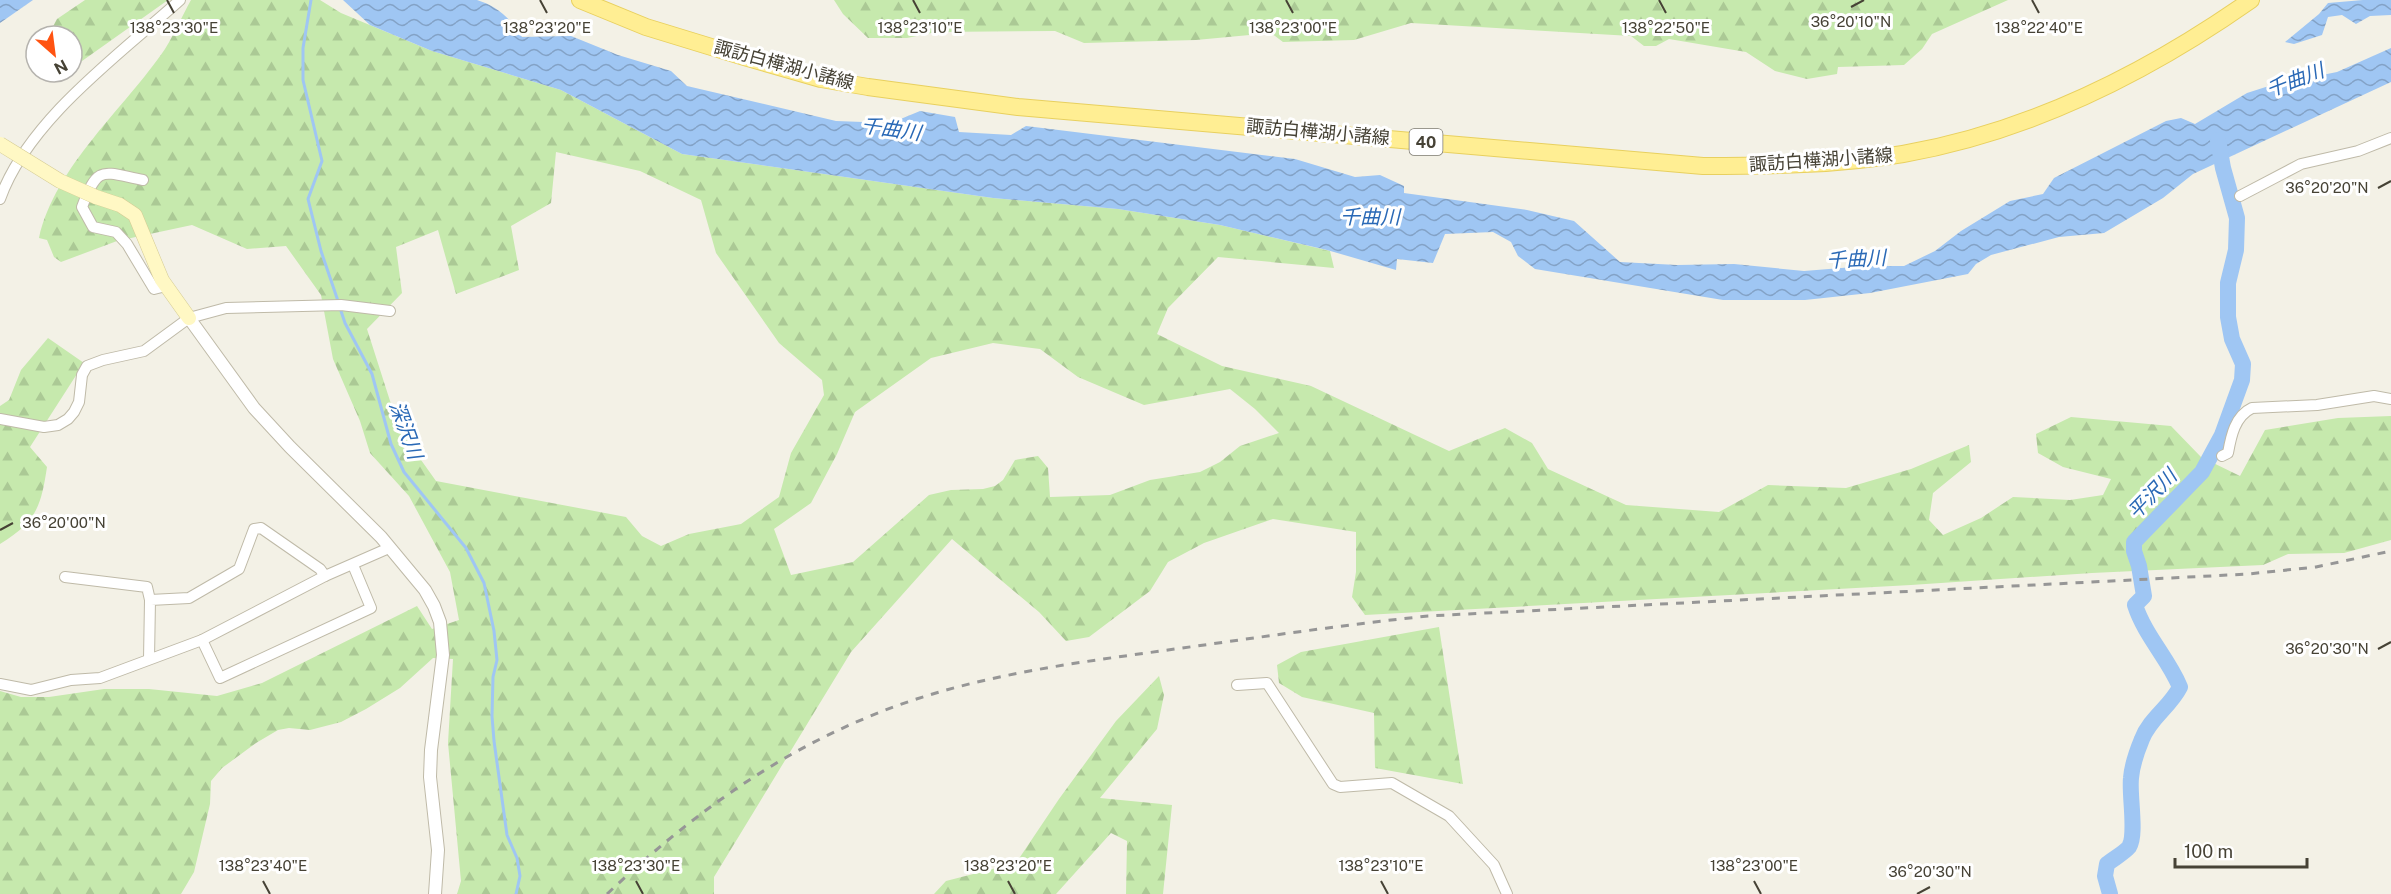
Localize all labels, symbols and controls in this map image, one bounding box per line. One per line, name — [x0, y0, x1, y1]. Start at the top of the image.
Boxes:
text: 36°20'10"N — [1811, 13, 1891, 30]
text: 138°23'30"E — [130, 19, 218, 36]
text: 138°23'20"E — [503, 19, 591, 36]
text: 138°23'10"E — [877, 19, 963, 36]
text: 138°23'00"E — [1249, 19, 1337, 36]
text: 138°22'50"E — [1622, 19, 1710, 36]
text: 138°22'40"E — [1995, 19, 2083, 36]
north arrow — [24, 24, 84, 84]
street label: 諏訪白樺湖小諸線 — [712, 36, 856, 93]
text: N — [51, 55, 71, 78]
water label: 千曲川 — [2263, 57, 2329, 102]
water label: 千曲川 — [860, 113, 924, 145]
street label: 諏訪白樺湖小諸線 — [1245, 115, 1391, 148]
road number: 40 — [1410, 129, 1442, 155]
street label: 諏訪白樺湖小諸線 — [1748, 144, 1894, 175]
text: 36°20'20"N — [2285, 179, 2369, 196]
water label: 千曲川 — [1340, 205, 1402, 229]
water label: 千曲川 — [1825, 245, 1889, 273]
water label: 深沢川 — [384, 398, 428, 464]
water label: 平沢川 — [2123, 463, 2183, 524]
text: 36°20'00"N — [22, 514, 106, 531]
text: 36°20'30"N — [2285, 640, 2369, 657]
scale bar — [2175, 831, 2307, 869]
text: 100 m — [2184, 841, 2233, 862]
text: 138°23'40"E — [219, 857, 307, 874]
text: 138°23'30"E — [592, 857, 680, 874]
text: 138°23'20"E — [964, 857, 1052, 874]
text: 138°23'10"E — [1338, 857, 1424, 874]
text: 138°23'00"E — [1710, 857, 1798, 874]
text: 36°20'30"N — [1888, 863, 1972, 880]

